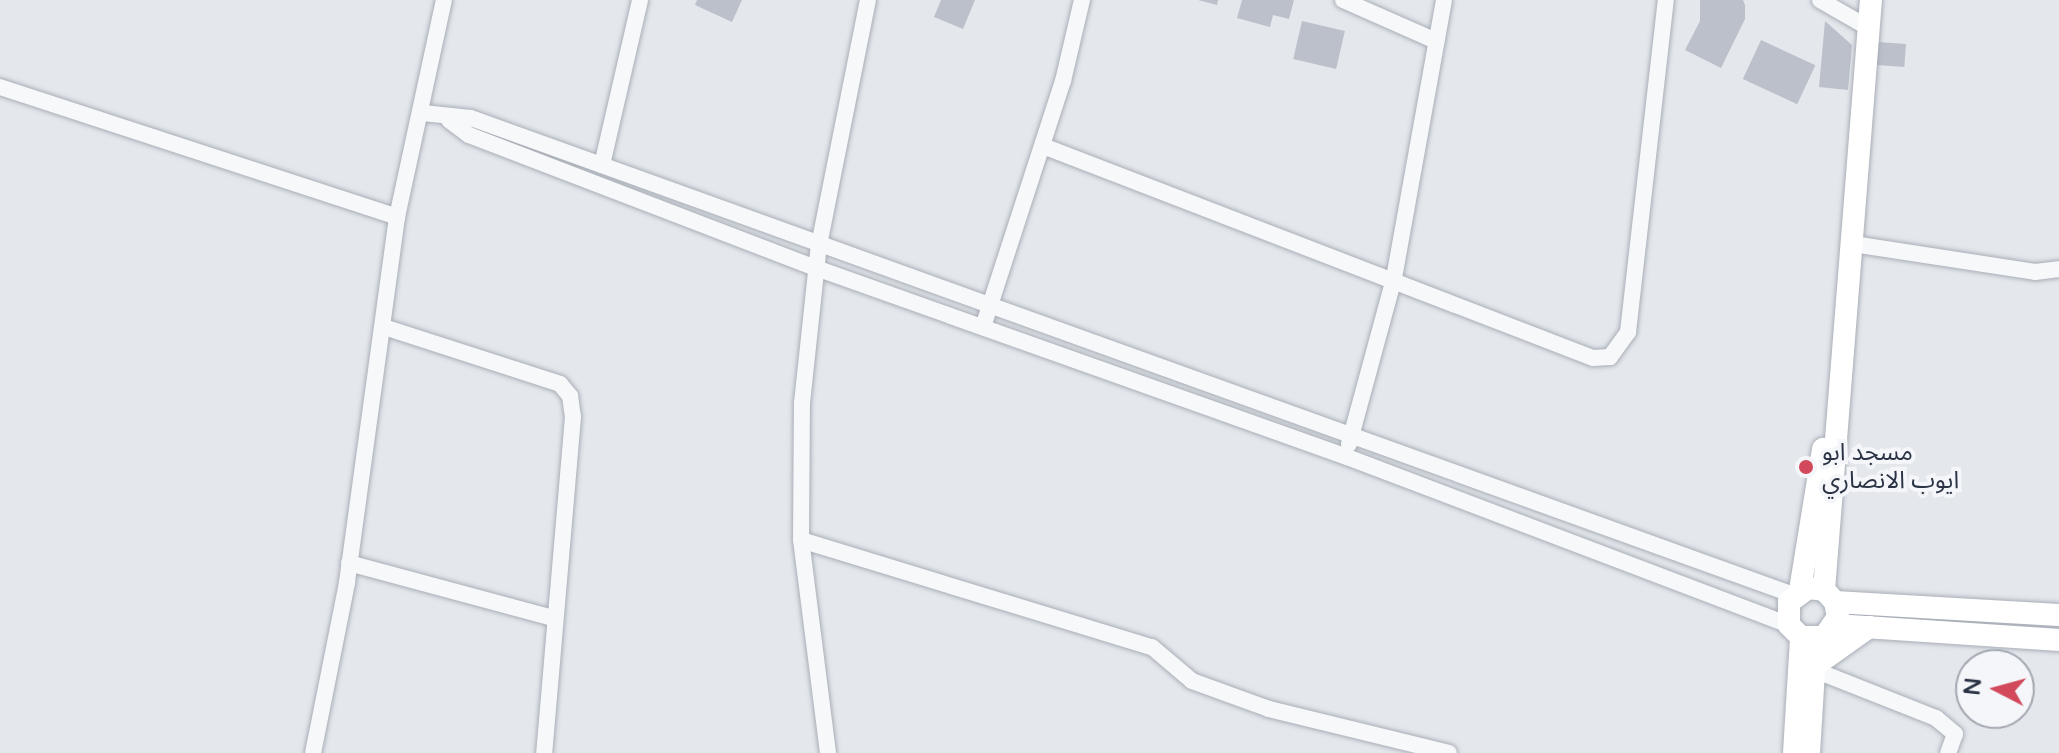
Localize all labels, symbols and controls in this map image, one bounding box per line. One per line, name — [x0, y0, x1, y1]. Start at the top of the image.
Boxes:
place label: مسجد ابو ايوب الانصاري — [1822, 439, 1959, 495]
marker: مسجد ابو ايوب الانصاري — [1797, 458, 1815, 476]
north arrow — [1955, 649, 2035, 729]
text: N — [1959, 677, 1987, 697]

